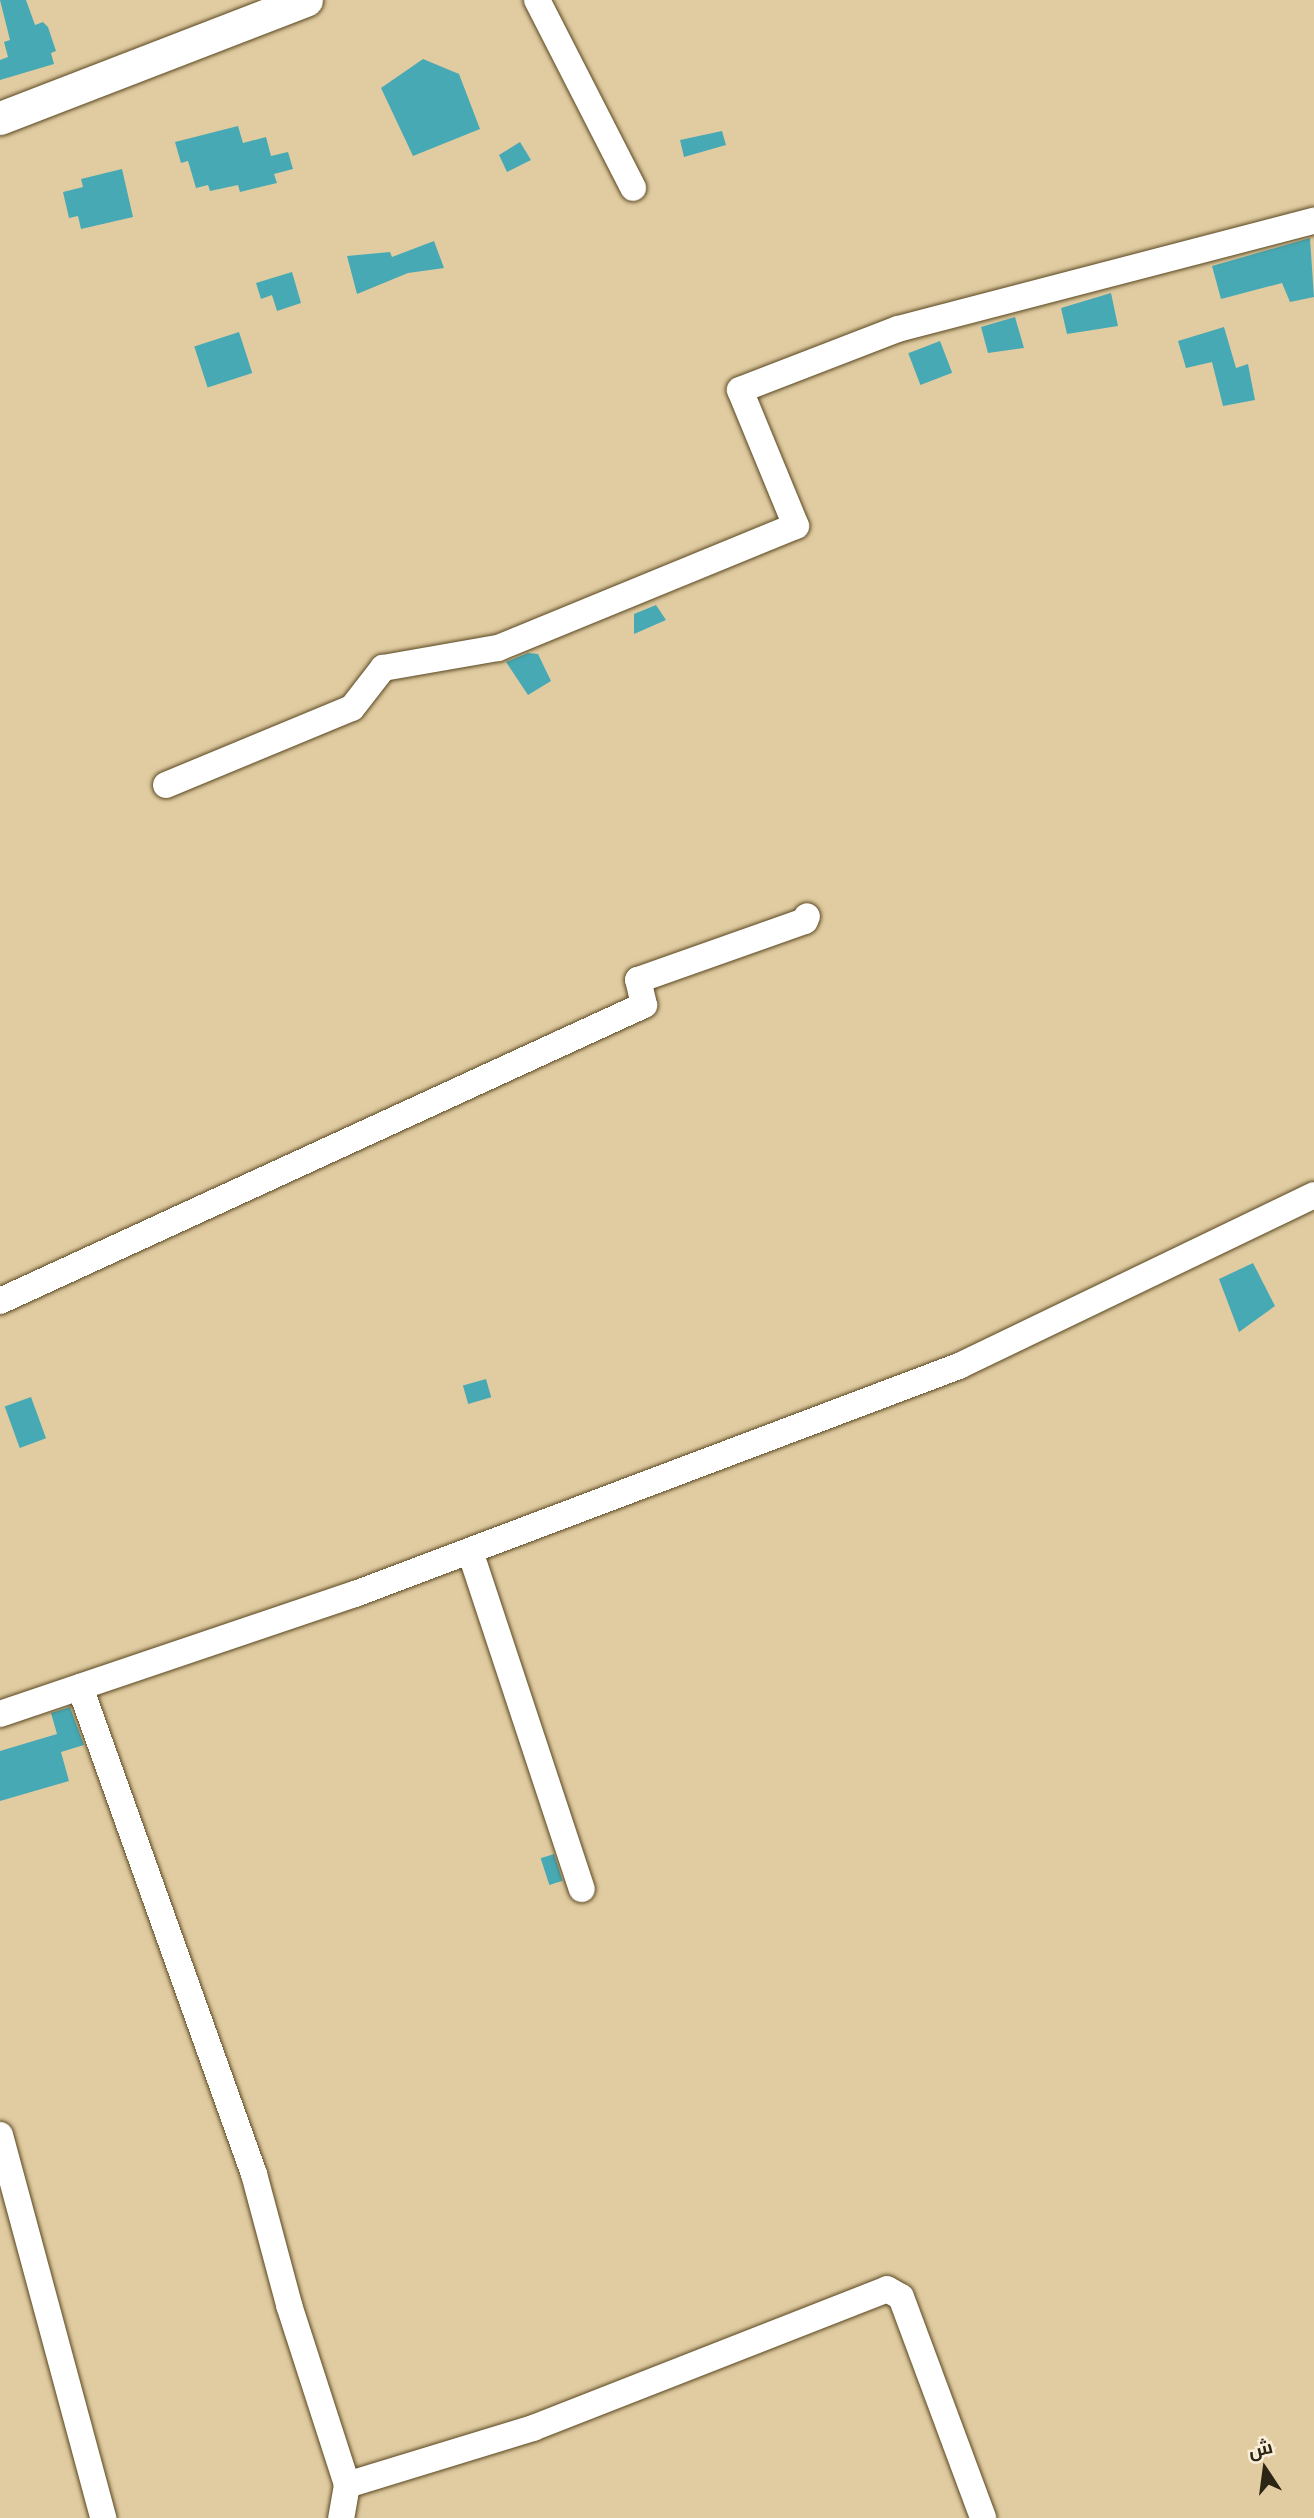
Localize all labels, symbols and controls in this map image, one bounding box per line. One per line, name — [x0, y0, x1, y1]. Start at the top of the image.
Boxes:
north arrow — [1230, 2434, 1300, 2504]
text: ش — [1246, 2435, 1275, 2462]

